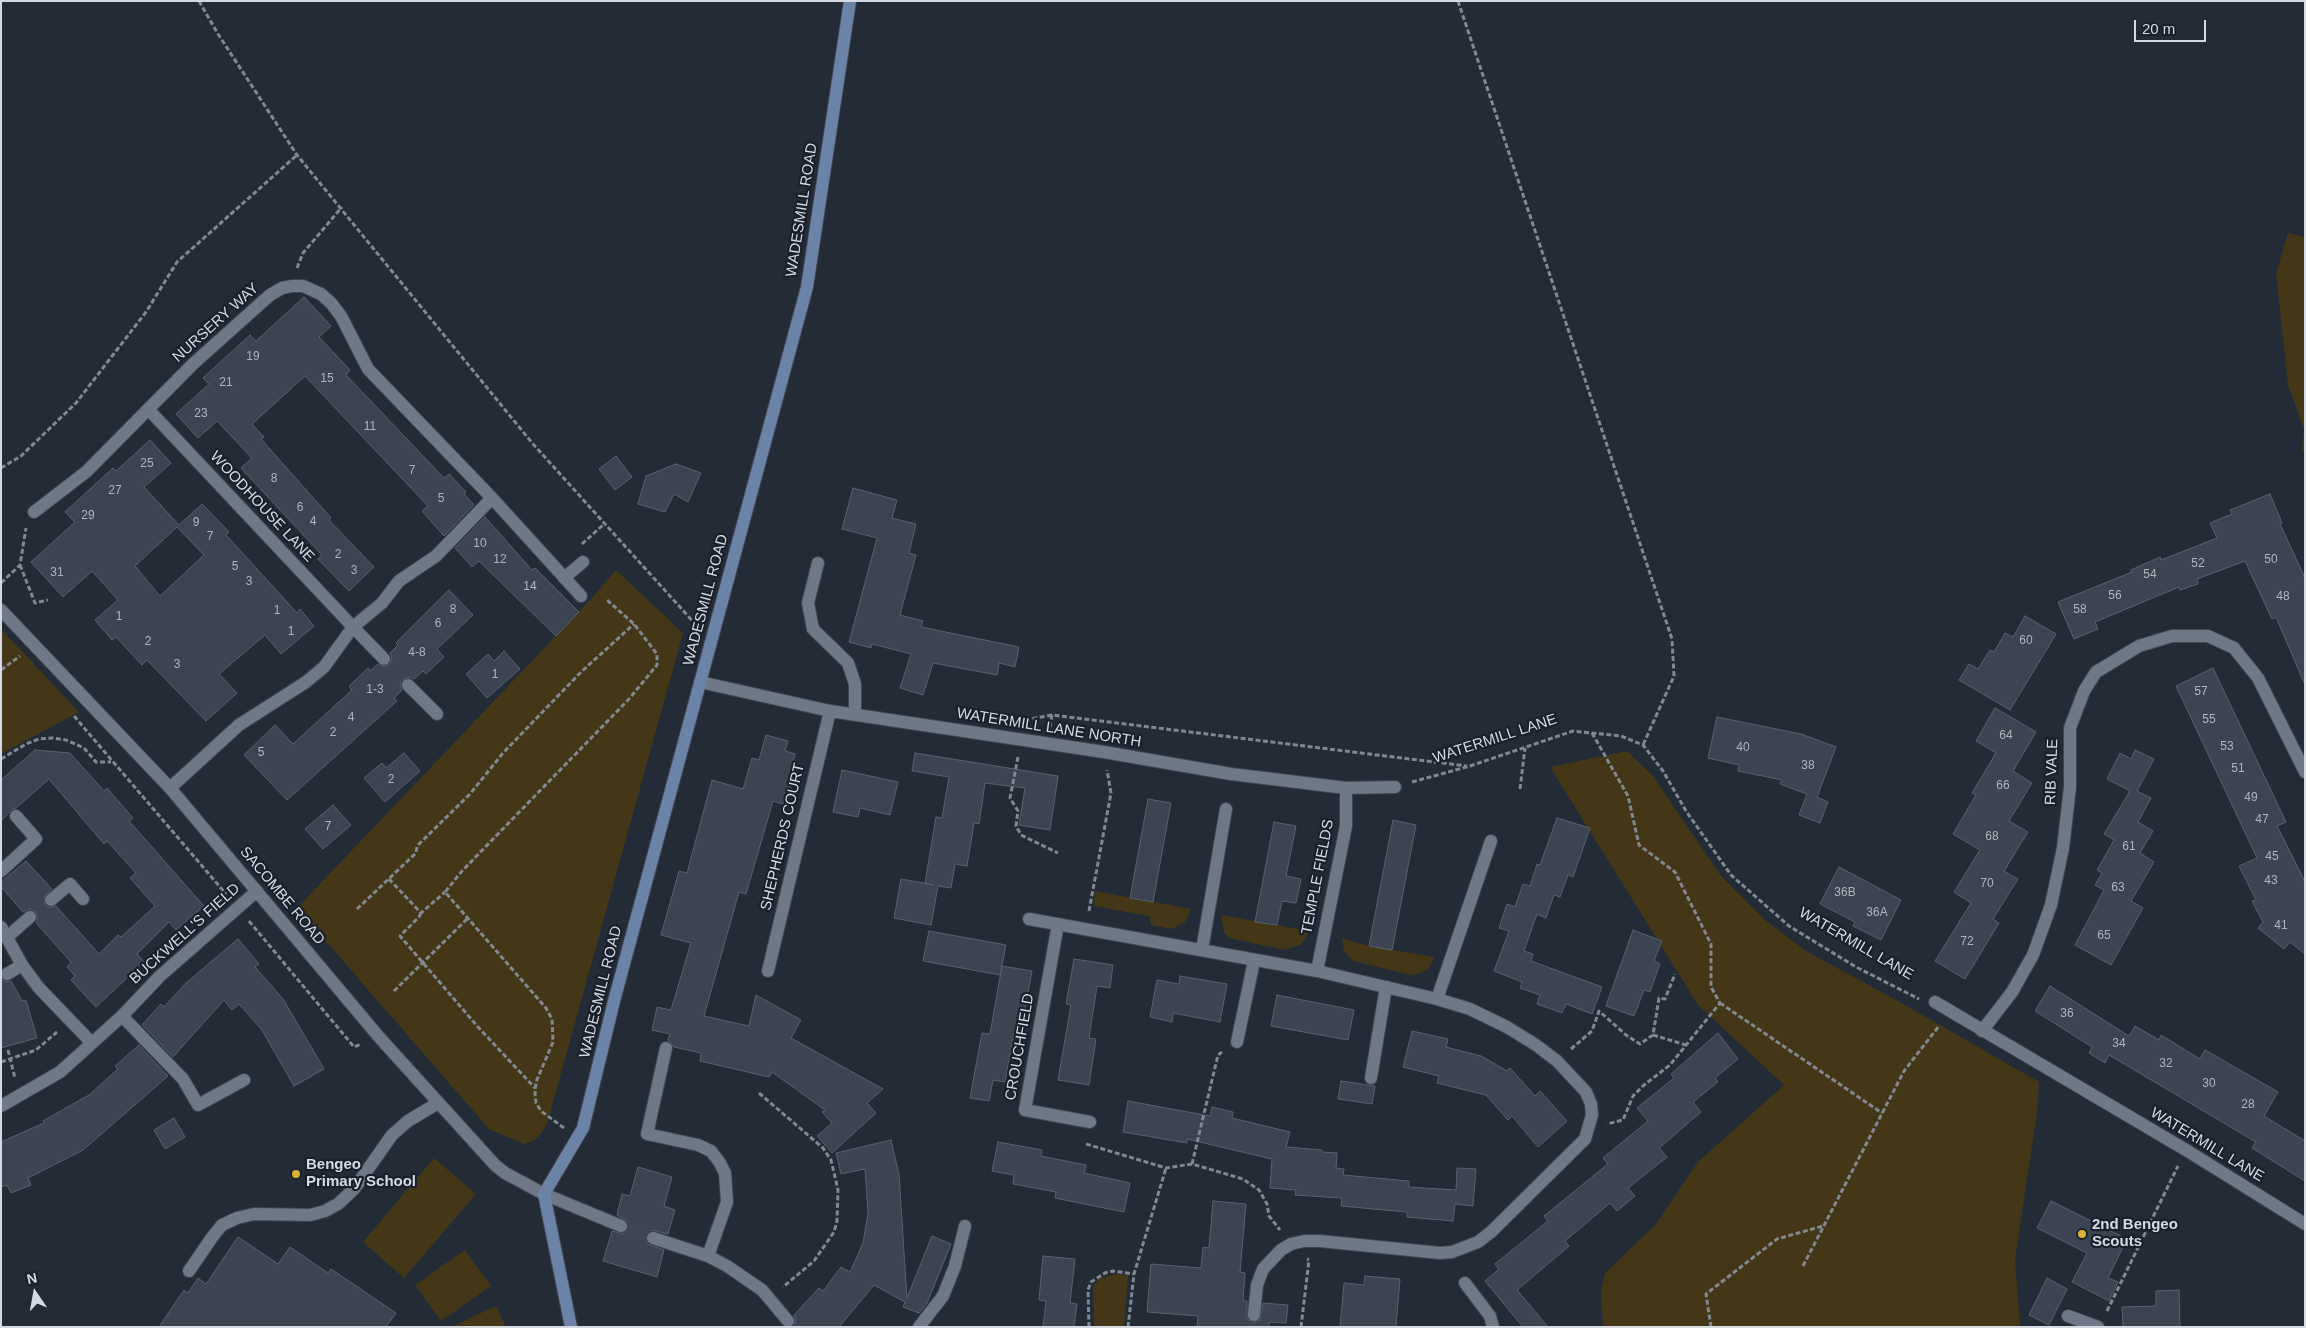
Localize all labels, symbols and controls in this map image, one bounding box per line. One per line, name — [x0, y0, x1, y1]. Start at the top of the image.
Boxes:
scale bar — [2136, 10, 2208, 42]
text: 20 m — [2142, 20, 2175, 37]
street label: WADESMILL ROAD — [783, 142, 821, 278]
street label: NURSERY WAY — [169, 280, 263, 366]
house number: 19 — [246, 350, 260, 364]
house number: 15 — [320, 372, 334, 386]
house number: 21 — [219, 376, 233, 390]
house number: 23 — [194, 407, 208, 421]
house number: 11 — [364, 420, 376, 434]
street label: WOODHOUSE LANE — [206, 448, 318, 566]
house number: 25 — [140, 457, 154, 471]
house number: 7 — [409, 464, 415, 478]
house number: 8 — [271, 472, 277, 486]
house number: 27 — [108, 484, 122, 498]
house number: 5 — [438, 492, 444, 506]
house number: 6 — [297, 501, 303, 515]
house number: 29 — [81, 509, 95, 523]
house number: 4 — [310, 515, 316, 529]
house number: 9 — [193, 516, 199, 530]
house number: 7 — [207, 530, 213, 544]
street label: WADESMILL ROAD — [680, 532, 732, 668]
house number: 10 — [473, 537, 487, 551]
house number: 2 — [335, 548, 341, 562]
house number: 12 — [493, 553, 507, 567]
house number: 50 — [2264, 553, 2278, 567]
house number: 52 — [2191, 557, 2205, 571]
house number: 5 — [232, 560, 238, 574]
house number: 3 — [351, 564, 357, 578]
house number: 31 — [50, 566, 64, 580]
house number: 54 — [2143, 568, 2157, 582]
house number: 3 — [246, 575, 252, 589]
house number: 14 — [523, 580, 537, 594]
house number: 56 — [2108, 589, 2122, 603]
house number: 48 — [2276, 590, 2290, 604]
house number: 8 — [450, 603, 456, 617]
house number: 58 — [2073, 603, 2087, 617]
house number: 1 — [274, 604, 280, 618]
house number: 1 — [116, 610, 122, 624]
house number: 6 — [435, 617, 441, 631]
house number: 1 — [288, 625, 294, 639]
house number: 60 — [2019, 634, 2033, 648]
house number: 2 — [145, 635, 151, 649]
house number: 4-8 — [408, 646, 426, 660]
house number: 3 — [174, 658, 180, 672]
house number: 1 — [492, 668, 498, 682]
house number: 1-3 — [366, 683, 384, 697]
house number: 57 — [2194, 685, 2208, 699]
street label: WATERMILL LANE NORTH — [956, 705, 1142, 751]
street label: WATERMILL LANE — [1431, 710, 1559, 768]
house number: 4 — [348, 711, 354, 725]
house number: 55 — [2202, 713, 2216, 727]
house number: 2 — [330, 726, 336, 740]
house number: 64 — [1999, 729, 2013, 743]
street label: RIB VALE — [2042, 738, 2062, 806]
house number: 53 — [2220, 740, 2234, 754]
house number: 40 — [1736, 741, 1750, 755]
house number: 5 — [258, 746, 264, 760]
house number: 38 — [1801, 759, 1815, 773]
street label: SHEPHERDS COURT — [757, 762, 809, 912]
house number: 51 — [2231, 762, 2245, 776]
house number: 2 — [388, 773, 394, 787]
house number: 66 — [1996, 779, 2010, 793]
house number: 49 — [2244, 791, 2258, 805]
house number: 47 — [2255, 813, 2269, 827]
street label: TEMPLE FIELDS — [1298, 818, 1338, 936]
house number: 7 — [325, 820, 331, 834]
house number: 68 — [1985, 830, 1999, 844]
house number: 61 — [2122, 840, 2136, 854]
street label: SACOMBE ROAD — [236, 843, 328, 949]
house number: 45 — [2265, 850, 2279, 864]
house number: 43 — [2264, 874, 2278, 888]
house number: 70 — [1980, 877, 1994, 891]
street label: BUCKWELL'S FIELD — [126, 880, 244, 988]
house number: 63 — [2111, 881, 2125, 895]
house number: 36B — [1834, 886, 1856, 900]
street label: WATERMILL LANE — [1796, 904, 1916, 984]
house number: 36A — [1866, 906, 1888, 920]
house number: 41 — [2274, 919, 2288, 933]
street label: WADESMILL ROAD — [576, 924, 626, 1060]
house number: 65 — [2097, 929, 2111, 943]
house number: 72 — [1960, 935, 1974, 949]
street label: CROUCHFIELD — [1002, 992, 1038, 1102]
house number: 36 — [2060, 1007, 2074, 1021]
house number: 34 — [2112, 1037, 2126, 1051]
house number: 32 — [2159, 1057, 2173, 1071]
house number: 30 — [2202, 1077, 2216, 1091]
house number: 28 — [2241, 1098, 2255, 1112]
street label: WATERMILL LANE — [2147, 1104, 2267, 1186]
place label: Bengeo Primary School — [306, 1156, 416, 1191]
marker: Bengeo Primary School — [290, 1168, 302, 1180]
place label: 2nd Bengeo Scouts — [2092, 1216, 2178, 1251]
marker: 2nd Bengeo Scouts — [2076, 1228, 2088, 1240]
north arrow — [10, 1268, 60, 1318]
text: N — [25, 1269, 38, 1287]

